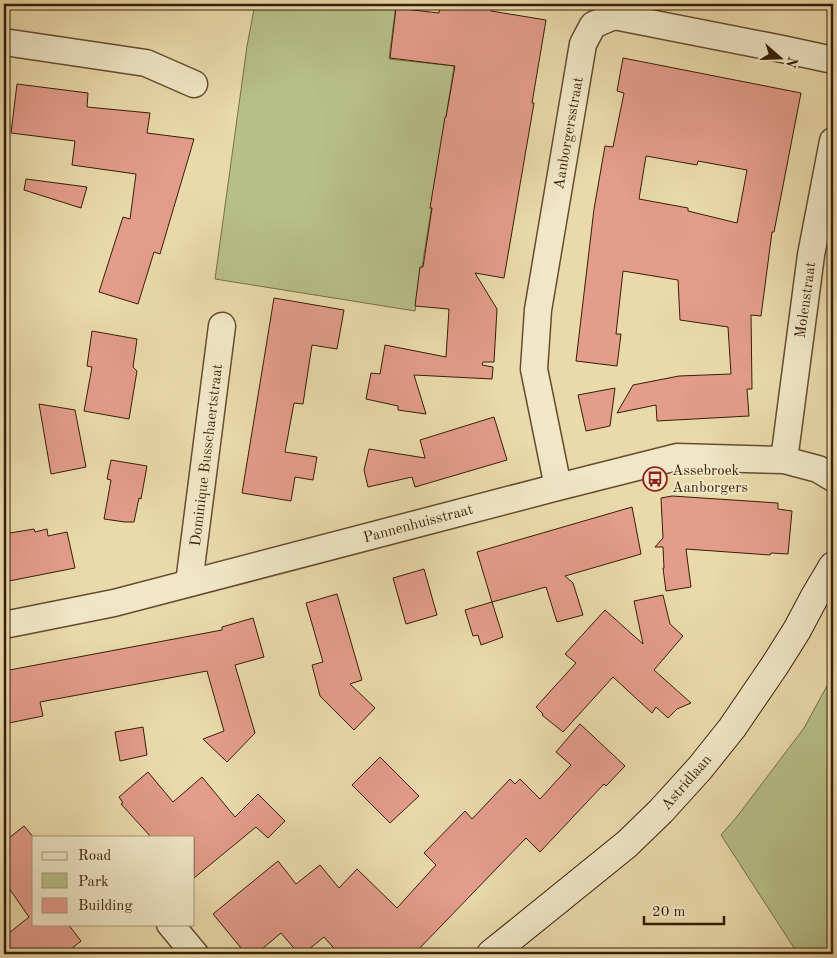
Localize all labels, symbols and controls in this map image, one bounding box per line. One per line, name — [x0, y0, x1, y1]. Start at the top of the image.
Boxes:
north arrow — [754, 32, 804, 82]
text: N — [783, 55, 800, 70]
street label: Aanborgersstraat — [552, 76, 587, 191]
street label: Molenstraat — [794, 261, 819, 339]
street label: Dominique Busschaertstraat — [189, 363, 226, 547]
place label: Assebroek Aanborgers — [672, 464, 748, 496]
bus stop icon: Assebroek Aanborgers — [642, 466, 668, 492]
street label: Pannenhuisstraat — [362, 503, 475, 546]
street label: Astridlaan — [659, 752, 715, 814]
legend — [32, 836, 195, 926]
text: Road — [78, 849, 112, 864]
text: Park — [78, 875, 109, 890]
scale bar — [644, 893, 724, 925]
text: Building — [78, 899, 133, 914]
text: 20 m — [652, 905, 686, 920]

